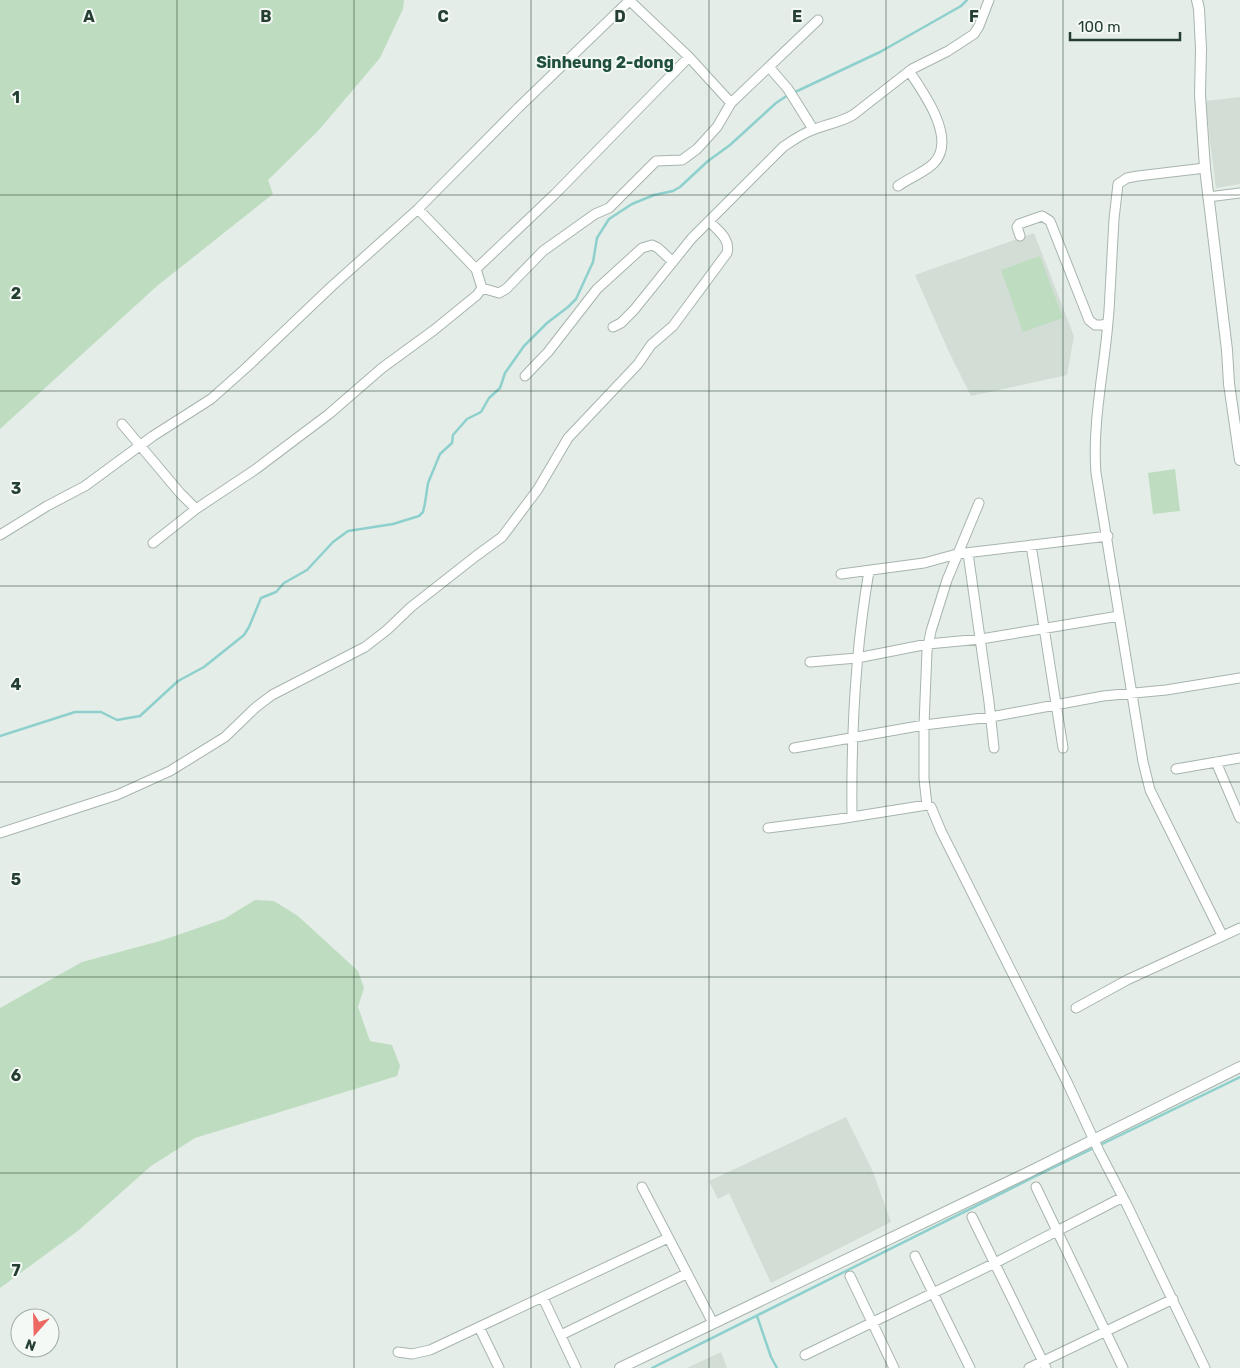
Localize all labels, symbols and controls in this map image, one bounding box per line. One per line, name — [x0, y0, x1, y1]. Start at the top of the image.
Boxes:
text: A — [83, 7, 95, 26]
text: B — [260, 7, 272, 26]
text: C — [437, 7, 449, 26]
text: D — [614, 7, 626, 26]
text: E — [792, 7, 802, 26]
text: F — [969, 7, 979, 26]
scale bar — [1070, 10, 1180, 42]
text: 100 m — [1078, 18, 1120, 36]
district label: Sinheung 2-dong — [536, 53, 674, 72]
text: 1 — [12, 88, 20, 107]
text: 2 — [11, 284, 21, 303]
text: 3 — [11, 479, 21, 498]
text: 4 — [11, 675, 22, 694]
text: 5 — [11, 870, 21, 889]
text: 6 — [11, 1066, 21, 1085]
text: 7 — [11, 1261, 21, 1280]
north arrow — [10, 1308, 60, 1358]
text: N — [23, 1335, 38, 1354]

